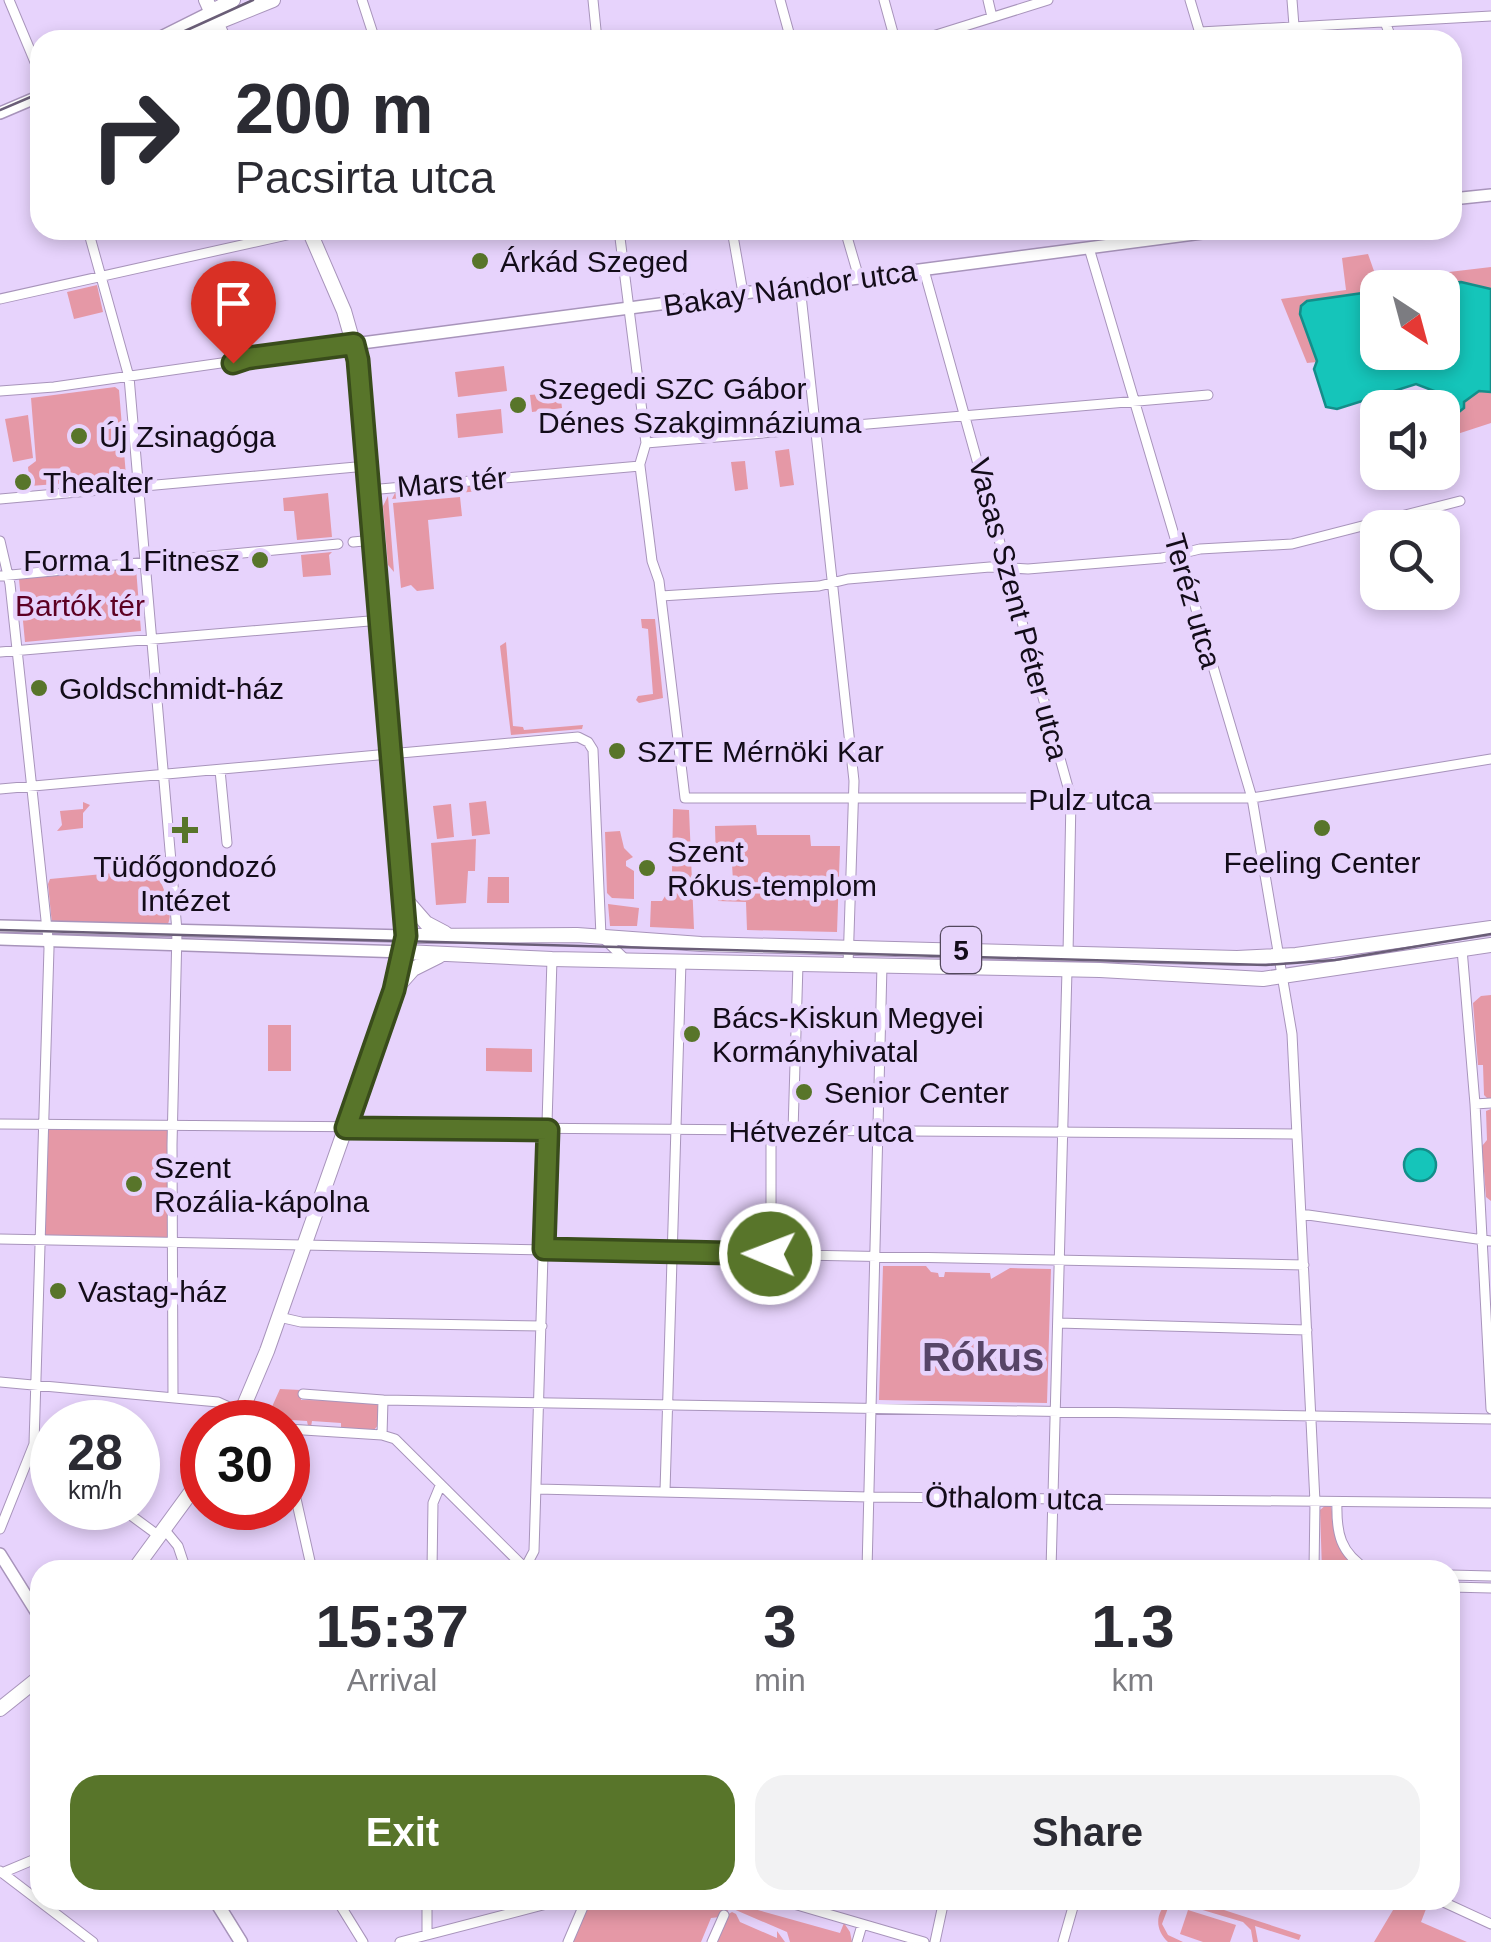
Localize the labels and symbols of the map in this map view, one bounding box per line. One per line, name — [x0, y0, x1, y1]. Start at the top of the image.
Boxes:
place label: Árkád Szeged — [500, 245, 688, 278]
marker: Árkád Szeged — [469, 250, 491, 272]
street label: Bakay Nándor utca — [661, 254, 919, 322]
pin — [191, 261, 276, 364]
north arrow — [1360, 270, 1460, 370]
place label: Szegedi SZC Gábor Dénes Szakgimnáziuma — [538, 372, 862, 439]
marker: Szegedi SZC Gábor Dénes Szakgimnáziuma — [507, 394, 529, 416]
place label: Új Zsinagóga — [99, 420, 276, 453]
marker: Új Zsinagóga — [68, 425, 90, 447]
street label: Vasas Szent Péter utca — [963, 454, 1075, 764]
street label: Mars tér — [396, 461, 508, 503]
place label: Thealter — [43, 466, 153, 499]
marker: Thealter — [12, 471, 34, 493]
street label: Teréz utca — [1158, 530, 1228, 672]
place label: Forma 1 Fitnesz — [23, 544, 240, 577]
marker: Forma 1 Fitnesz — [249, 549, 271, 571]
park label: Bartók tér — [15, 589, 145, 622]
place label: Goldschmidt-ház — [59, 672, 284, 705]
marker: Goldschmidt-ház — [28, 677, 50, 699]
place label: SZTE Mérnöki Kar — [637, 735, 884, 768]
marker: SZTE Mérnöki Kar — [606, 740, 628, 762]
street label: Pulz utca — [1028, 783, 1152, 816]
marker: Tüdőgondozó Intézet — [172, 817, 198, 843]
marker: Feeling Center — [1311, 817, 1333, 839]
place label: Szent Rókus-templom — [667, 835, 877, 902]
place label: Feeling Center — [1224, 846, 1420, 879]
place label: Tüdőgondozó Intézet — [93, 850, 277, 917]
marker: Szent Rókus-templom — [636, 857, 658, 879]
road number: 5 — [941, 927, 981, 973]
place label: Bács-Kiskun Megyei Kormányhivatal — [712, 1001, 984, 1068]
marker: Bács-Kiskun Megyei Kormányhivatal — [681, 1023, 703, 1045]
place label: Senior Center — [824, 1076, 1009, 1109]
marker: Senior Center — [793, 1081, 815, 1103]
street label: Hétvezér utca — [728, 1115, 914, 1148]
place label: Szent Rozália-kápolna — [154, 1151, 369, 1218]
marker: Szent Rozália-kápolna — [123, 1173, 145, 1195]
position arrow — [718, 1202, 822, 1306]
place label: Vastag-ház — [78, 1275, 228, 1308]
marker: Vastag-ház — [47, 1280, 69, 1302]
district label: Rókus — [922, 1335, 1044, 1379]
speed limit sign: 30 — [180, 1400, 310, 1530]
street label: Öthalom utca — [925, 1480, 1104, 1516]

